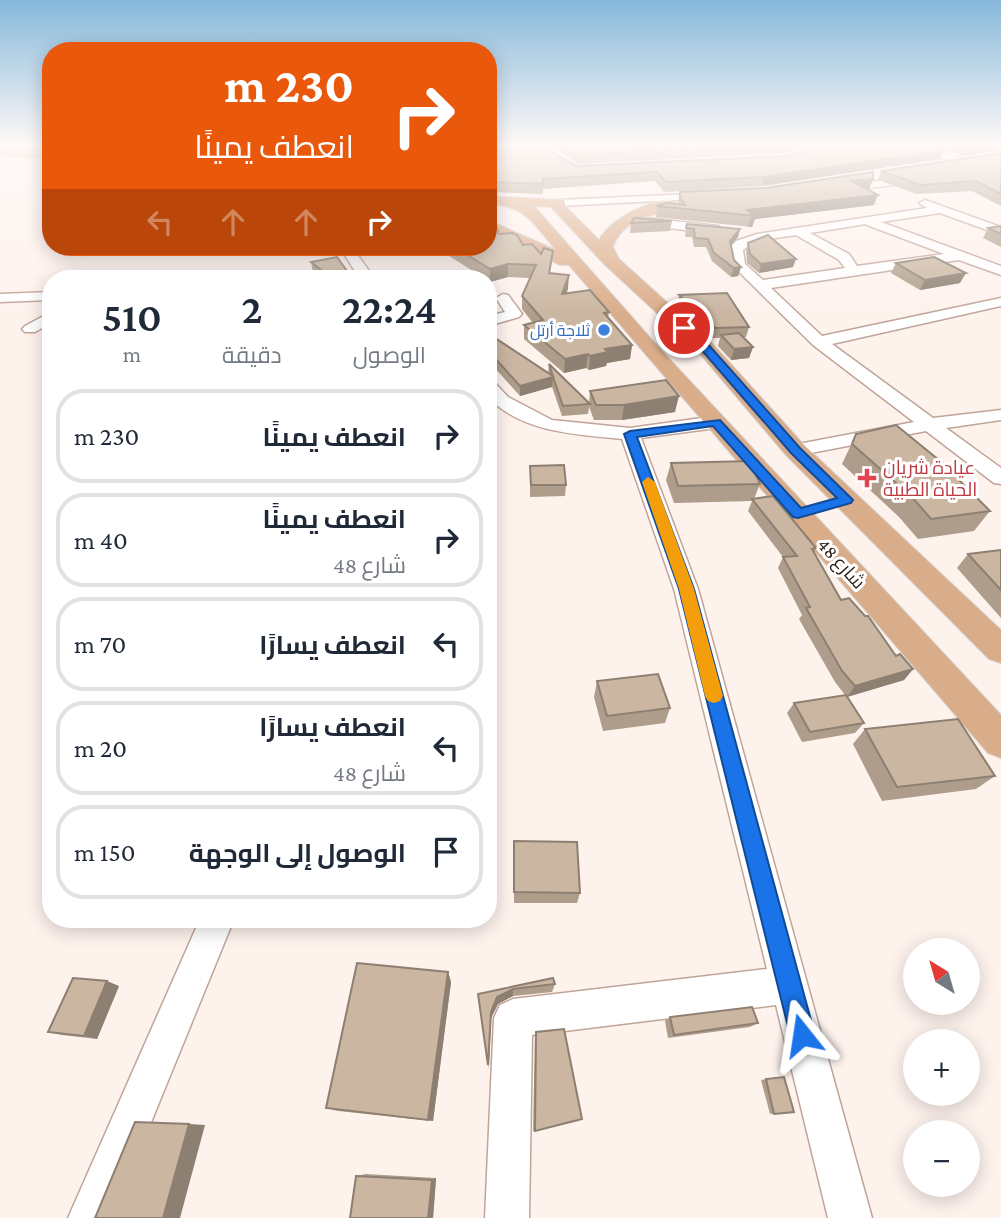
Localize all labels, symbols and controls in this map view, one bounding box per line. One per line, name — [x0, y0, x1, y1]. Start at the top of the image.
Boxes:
text: 230 m — [224, 58, 354, 113]
icon: right — [378, 70, 469, 161]
text: انعطف يمينًا — [194, 129, 354, 165]
icon: left — [141, 203, 179, 241]
icon: ahead — [214, 203, 252, 241]
icon: ahead — [287, 203, 325, 241]
icon: right — [360, 203, 398, 241]
text: 2 — [241, 285, 262, 332]
text: 22:24 — [342, 285, 437, 332]
text: 510 — [102, 293, 162, 340]
pin — [654, 298, 714, 358]
icon: arrive — [665, 309, 703, 347]
place label: ثلاجة أرتل — [530, 321, 591, 341]
marker: ثلاجة أرتل — [596, 322, 612, 338]
text: m — [123, 341, 141, 367]
text: دقيقة — [222, 342, 282, 368]
text: الوصول — [353, 342, 426, 368]
icon: right — [427, 417, 465, 455]
text: 230 m — [74, 422, 139, 451]
text: انعطف يمينًا — [262, 423, 406, 452]
place label: عيادة شريان الحياة الطبية — [883, 457, 977, 500]
marker: عيادة شريان الحياة الطبية — [857, 468, 877, 488]
text: انعطف يمينًا — [262, 505, 406, 534]
icon: right — [427, 521, 465, 559]
text: 40 m — [74, 526, 128, 555]
street label: شارع 48 — [811, 534, 870, 595]
text: شارع 48 — [333, 552, 406, 578]
icon: left — [427, 625, 465, 663]
text: 70 m — [74, 630, 126, 659]
text: انعطف يسارًا — [259, 631, 406, 660]
text: انعطف يسارًا — [259, 713, 406, 742]
icon: left — [427, 729, 465, 767]
text: 20 m — [74, 734, 127, 763]
text: شارع 48 — [333, 760, 406, 786]
icon: arrive — [427, 833, 465, 871]
text: 150 m — [74, 838, 135, 867]
text: الوصول إلى الوجهة — [189, 839, 406, 868]
north arrow — [903, 938, 980, 1015]
map controls — [903, 938, 980, 1197]
position arrow — [765, 998, 839, 1072]
button: + — [903, 1029, 980, 1106]
button: − — [903, 1120, 980, 1197]

